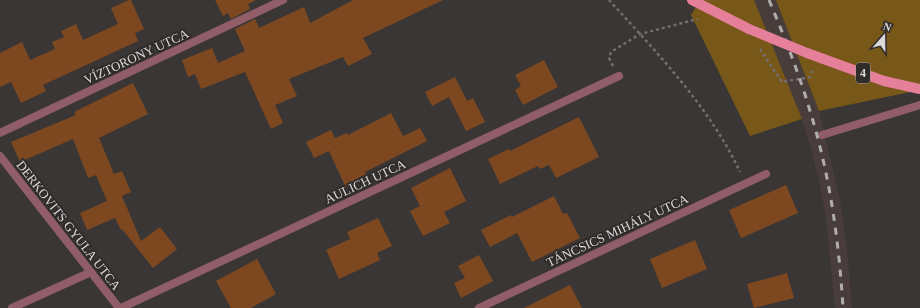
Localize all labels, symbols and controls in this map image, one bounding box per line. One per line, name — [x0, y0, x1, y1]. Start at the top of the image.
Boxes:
north arrow — [864, 16, 904, 56]
text: N — [882, 20, 893, 34]
street label: VÍZTORONY UTCA — [81, 25, 191, 87]
road number: 4 — [856, 63, 870, 83]
street label: AULICH UTCA — [322, 156, 409, 207]
street label: DERKOVITS GYULA UTCA — [13, 158, 124, 294]
street label: TÁNCSICS MIHÁLY UTCA — [544, 191, 691, 270]

